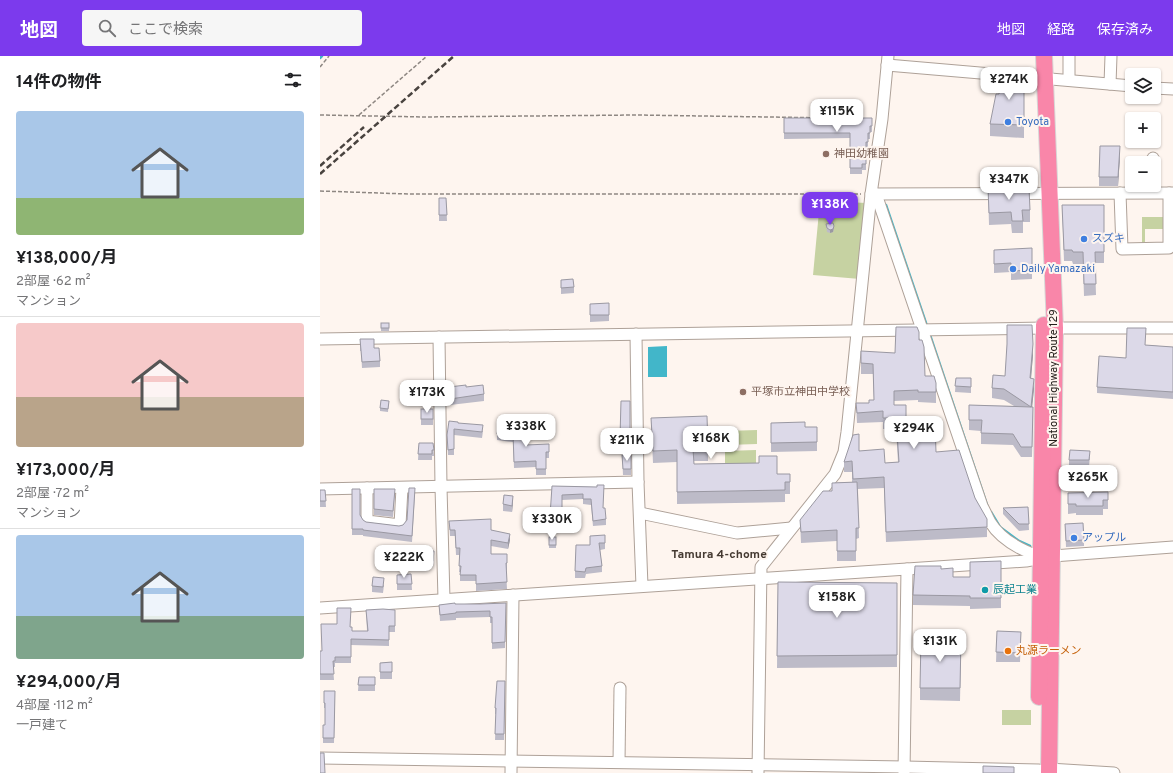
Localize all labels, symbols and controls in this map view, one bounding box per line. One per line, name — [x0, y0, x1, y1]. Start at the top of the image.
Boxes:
search box — [82, 10, 362, 46]
icon: search — [96, 17, 118, 39]
text: 地図 — [20, 19, 58, 43]
text: ここで検索 — [128, 21, 203, 40]
text: 地図 — [997, 22, 1025, 39]
text: 経路 — [1047, 22, 1075, 39]
text: 保存済み — [1097, 22, 1153, 39]
pin: ¥274K — [981, 67, 1037, 101]
map controls — [1125, 68, 1161, 192]
button: layers — [1125, 68, 1161, 104]
icon: filters — [282, 69, 304, 91]
text: 14件の物件 — [16, 72, 102, 94]
text: ¥274K — [989, 72, 1029, 88]
pin: ¥115K — [809, 99, 865, 133]
text: ¥115K — [819, 104, 855, 120]
button: + — [1125, 112, 1161, 148]
place label: Toyota — [1016, 115, 1049, 129]
marker: Toyota — [1003, 117, 1013, 127]
icon: home — [124, 137, 196, 209]
place label: 神田幼稚園 — [834, 147, 889, 161]
marker: 神田幼稚園 — [821, 149, 831, 159]
button: − — [1125, 156, 1161, 192]
pin: ¥347K — [981, 167, 1037, 201]
text: ¥347K — [989, 172, 1029, 188]
pin: ¥138K — [802, 192, 858, 226]
text: ¥138K — [811, 197, 849, 213]
place label: スズキ — [1092, 232, 1125, 246]
marker: スズキ — [1079, 234, 1089, 244]
text: ¥138,000/月 — [16, 248, 117, 270]
place label: Daily Yamazaki — [1021, 262, 1095, 276]
marker: Daily Yamazaki — [1008, 264, 1018, 274]
text: 2部屋 · 62 m² — [16, 274, 91, 290]
text: マンション — [16, 294, 81, 310]
street label: National Highway Route 129 — [1047, 309, 1061, 447]
icon: home — [124, 349, 196, 421]
pin: ¥173K — [399, 380, 455, 414]
text: ¥173K — [409, 385, 445, 401]
place label: 平塚市立神田中学校 — [751, 385, 850, 399]
marker: 平塚市立神田中学校 — [738, 387, 748, 397]
pin: ¥338K — [498, 414, 554, 448]
pin: ¥294K — [886, 416, 942, 450]
text: ¥338K — [506, 419, 546, 435]
text: ¥294K — [893, 421, 935, 437]
pin: ¥168K — [683, 426, 739, 460]
pin: ¥211K — [599, 428, 655, 462]
text: ¥168K — [692, 431, 730, 447]
text: ¥211K — [609, 433, 645, 449]
text: ¥173,000/月 — [16, 460, 116, 482]
pin: ¥265K — [1060, 465, 1116, 499]
text: ¥265K — [1068, 470, 1108, 486]
text: 2部屋 · 72 m² — [16, 486, 89, 502]
text: マンション — [16, 506, 81, 522]
pin: ¥330K — [524, 507, 580, 541]
text: ¥330K — [531, 512, 573, 528]
place label: アップル — [1082, 531, 1126, 545]
marker: アップル — [1069, 533, 1079, 543]
pin: ¥222K — [376, 545, 432, 579]
district label: Tamura 4-chome — [671, 547, 767, 563]
text: ¥222K — [384, 550, 424, 566]
icon: home — [124, 561, 196, 633]
place label: 辰起工業 — [993, 583, 1037, 597]
pin: ¥158K — [809, 585, 865, 619]
marker: 辰起工業 — [980, 585, 990, 595]
text: ¥158K — [818, 590, 856, 606]
pin: ¥131K — [912, 629, 968, 663]
text: ¥131K — [922, 634, 958, 650]
place label: 丸源ラーメン — [1016, 644, 1082, 658]
marker: 丸源ラーメン — [1003, 646, 1013, 656]
text: ¥294,000/月 — [16, 672, 122, 694]
text: 4部屋 · 112 m² — [16, 698, 93, 714]
text: 一戸建て — [16, 718, 68, 734]

